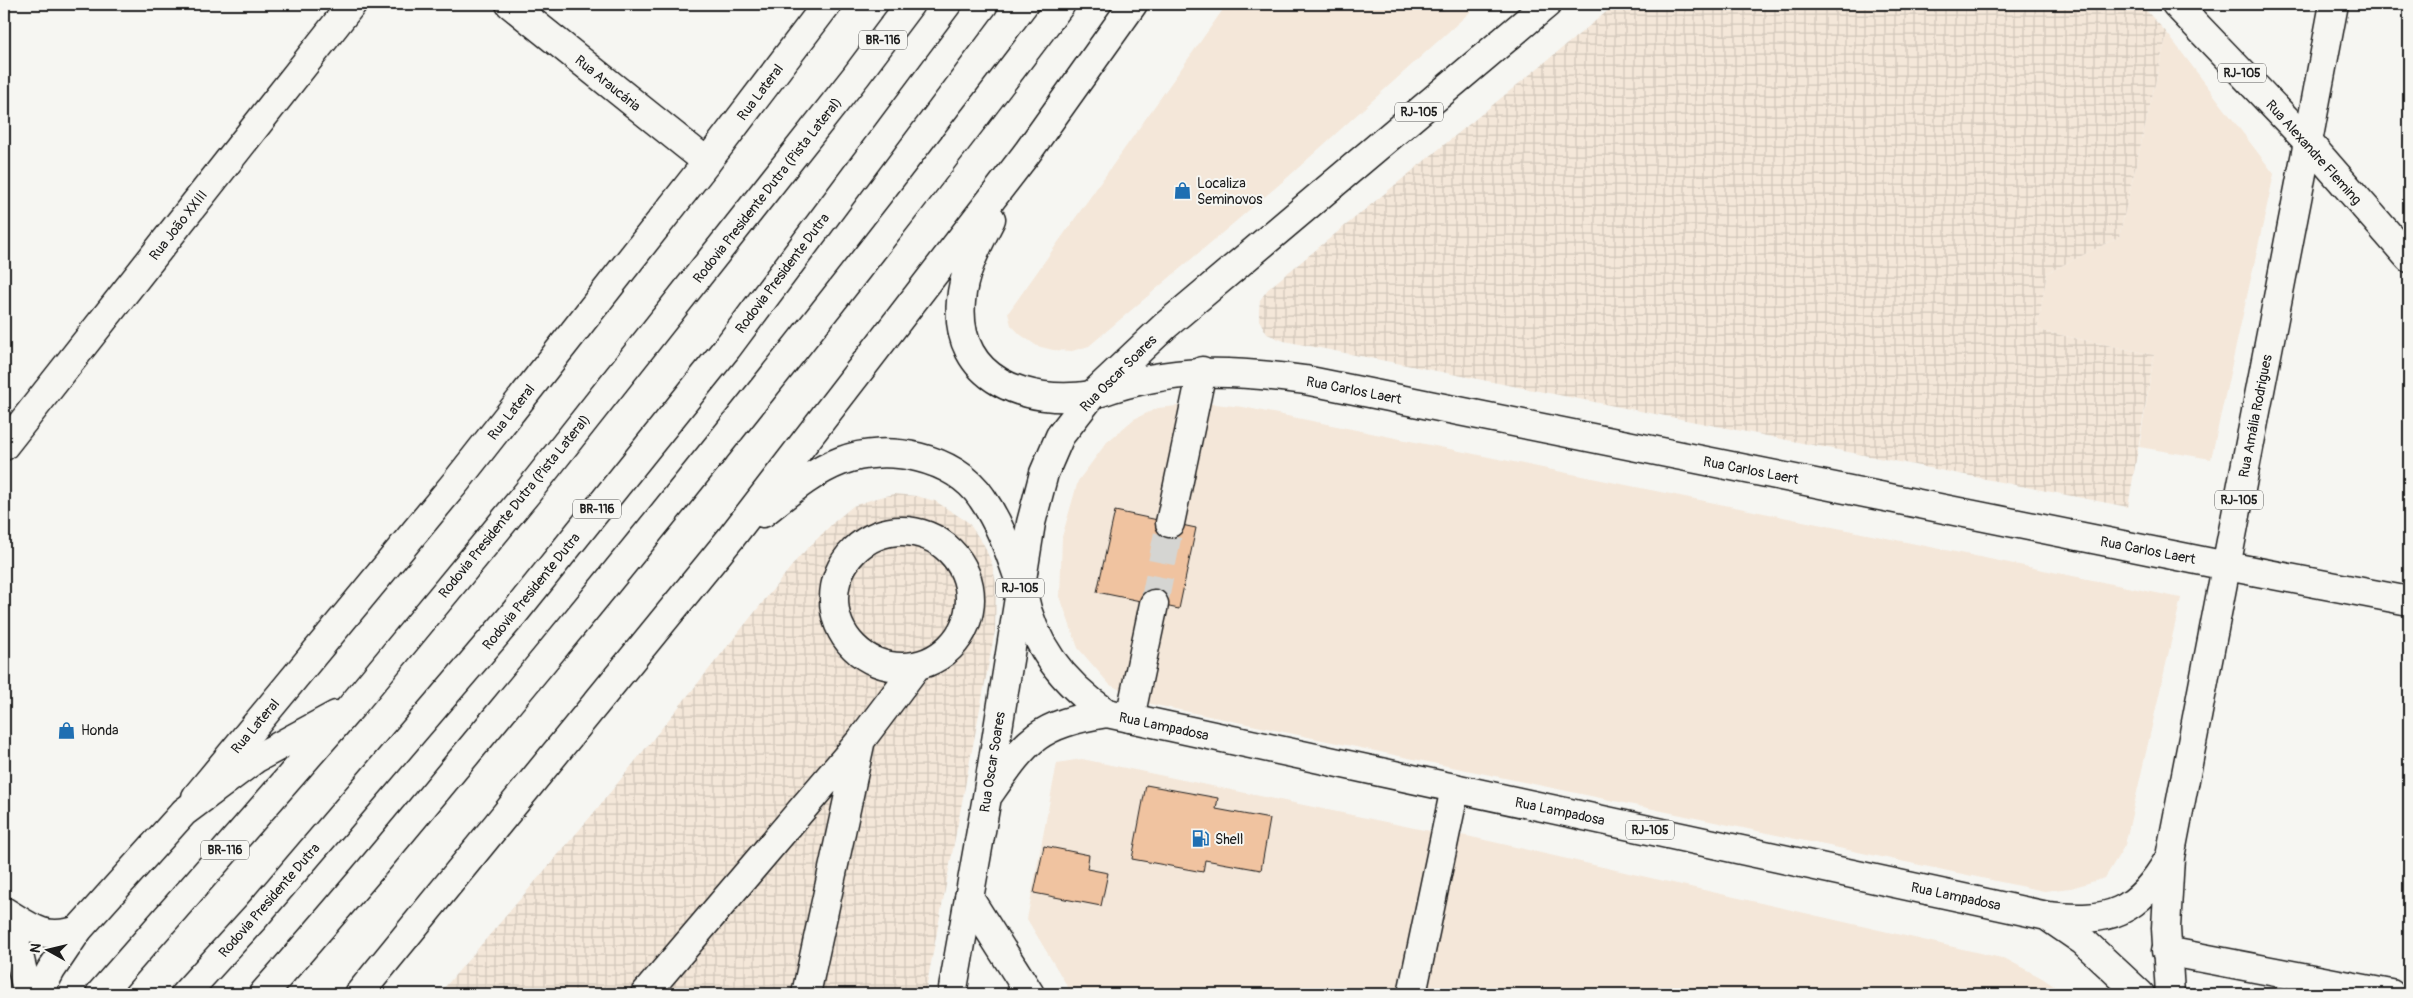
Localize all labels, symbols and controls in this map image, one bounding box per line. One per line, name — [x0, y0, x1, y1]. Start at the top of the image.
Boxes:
road number: BR-116 — [859, 30, 907, 50]
street label: Rua Araucária — [571, 52, 644, 115]
street label: Rua Lateral — [734, 61, 787, 124]
road number: RJ-105 — [2218, 64, 2266, 82]
street label: Rodovia Presidente Dutra (Pista Lateral) — [689, 94, 845, 286]
street label: Rua Alexandre Fleming — [2262, 97, 2365, 208]
road number: RJ-105 — [1395, 102, 1443, 121]
place label: Localiza Seminovos — [1197, 175, 1263, 208]
shop icon: Localiza Seminovos — [1173, 181, 1193, 201]
street label: Rua João XXIII — [146, 187, 211, 264]
street label: Rodovia Presidente Dutra — [731, 210, 833, 336]
street label: Rua Oscar Soares — [1076, 331, 1161, 415]
street label: Rua Amália Rodrigues — [2235, 352, 2276, 479]
street label: Rua Carlos Laert — [1305, 373, 1403, 408]
street label: Rua Lateral — [484, 381, 538, 444]
street label: Rodovia Presidente Dutra (Pista Lateral) — [435, 411, 593, 601]
street label: Rua Carlos Laert — [1702, 453, 1800, 488]
road number: RJ-105 — [2215, 490, 2263, 510]
road number: BR-116 — [573, 499, 621, 518]
street label: Rodovia Presidente Dutra — [479, 529, 583, 653]
street label: Rua Carlos Laert — [2099, 533, 2197, 568]
road number: RJ-105 — [996, 578, 1044, 598]
street label: Rua Lateral — [228, 696, 283, 757]
street label: Rua Lampadosa — [1117, 709, 1210, 744]
street label: Rua Oscar Soares — [976, 710, 1009, 814]
shop icon: Honda — [57, 720, 77, 740]
place label: Honda — [81, 722, 119, 739]
street label: Rua Lampadosa — [1513, 794, 1606, 829]
road number: RJ-105 — [1626, 820, 1674, 840]
fuel station icon: Shell — [1191, 829, 1211, 849]
place label: Shell — [1215, 831, 1243, 848]
road number: BR-116 — [201, 840, 249, 860]
street label: Rodovia Presidente Dutra — [215, 840, 324, 961]
street label: Rua Lampadosa — [1909, 879, 2002, 914]
north arrow — [22, 926, 72, 976]
text: N — [27, 942, 45, 954]

